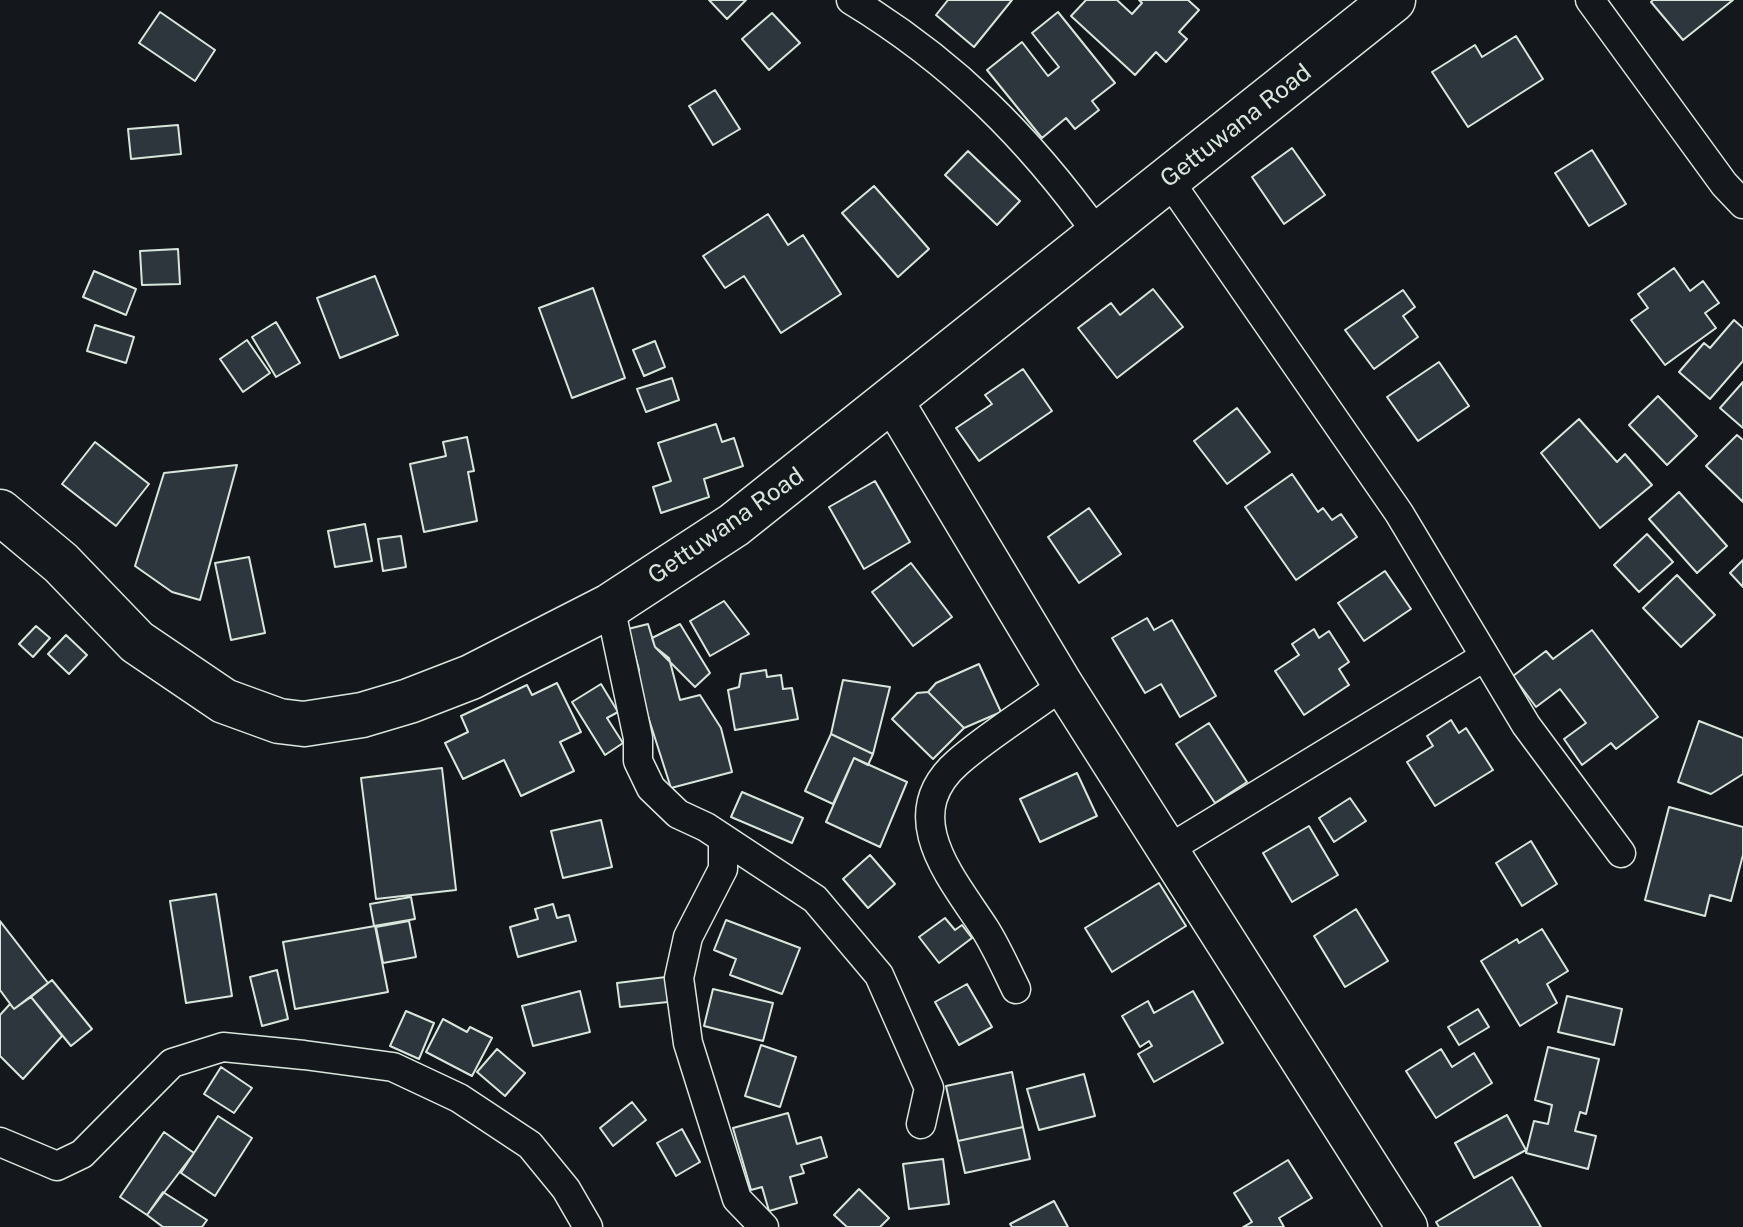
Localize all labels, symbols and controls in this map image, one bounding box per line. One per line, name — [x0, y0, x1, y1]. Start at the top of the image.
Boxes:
street label: Gettuwana Road — [1155, 58, 1317, 194]
street label: Gettuwana Road — [643, 462, 809, 590]

